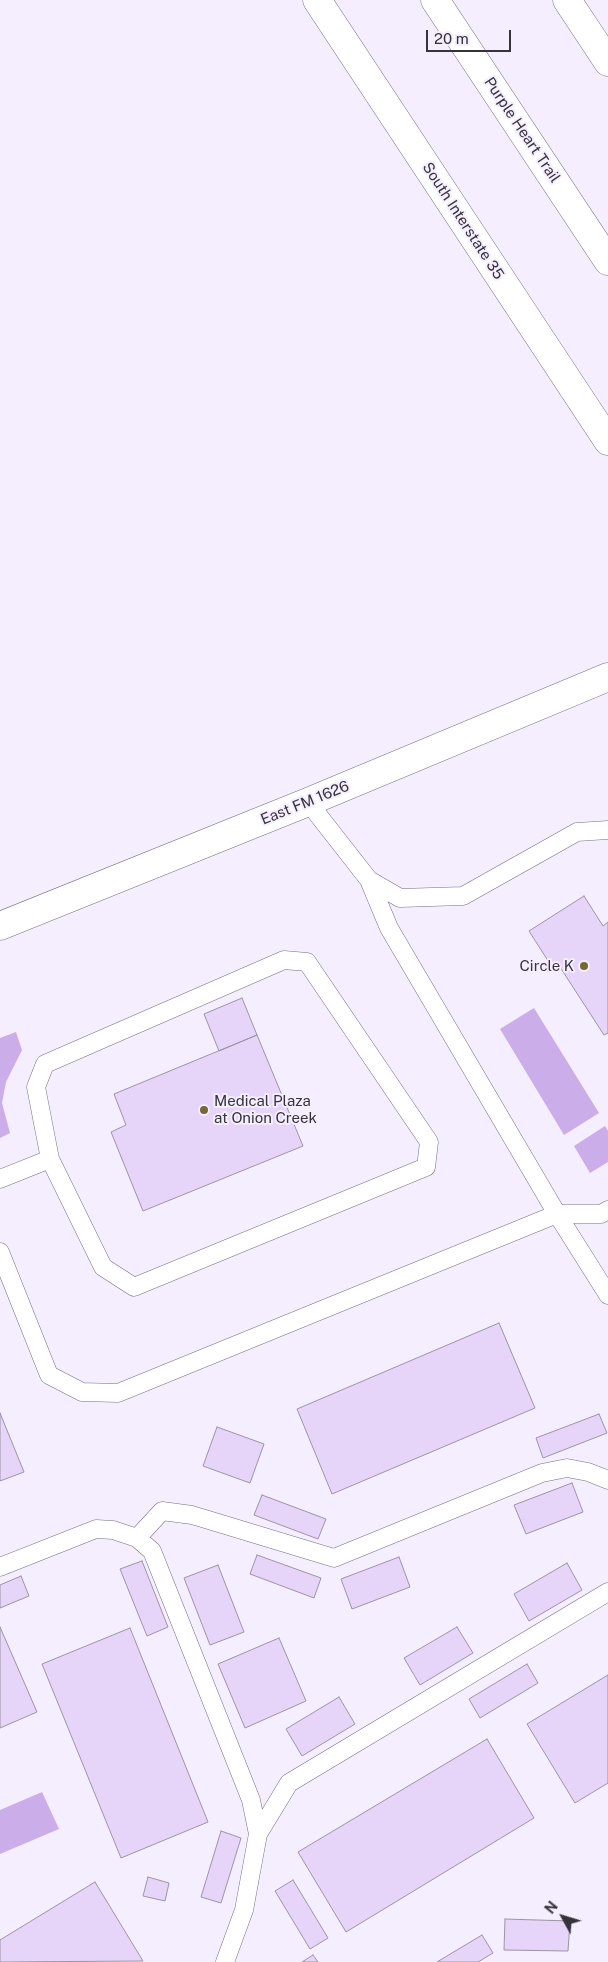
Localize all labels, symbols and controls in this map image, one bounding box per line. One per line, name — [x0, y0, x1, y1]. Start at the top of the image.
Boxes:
scale bar — [428, 20, 513, 52]
text: 20 m — [434, 30, 469, 47]
street label: Purple Heart Trail — [480, 74, 564, 186]
street label: South Interstate 35 — [418, 159, 508, 283]
street label: East FM 1626 — [258, 777, 352, 829]
place label: Circle K — [520, 957, 574, 975]
marker: Circle K — [578, 960, 590, 972]
place label: Medical Plaza at Onion Creek — [214, 1092, 317, 1127]
marker: Medical Plaza at Onion Creek — [198, 1104, 210, 1116]
north arrow — [538, 1892, 588, 1942]
text: N — [542, 1898, 561, 1917]

